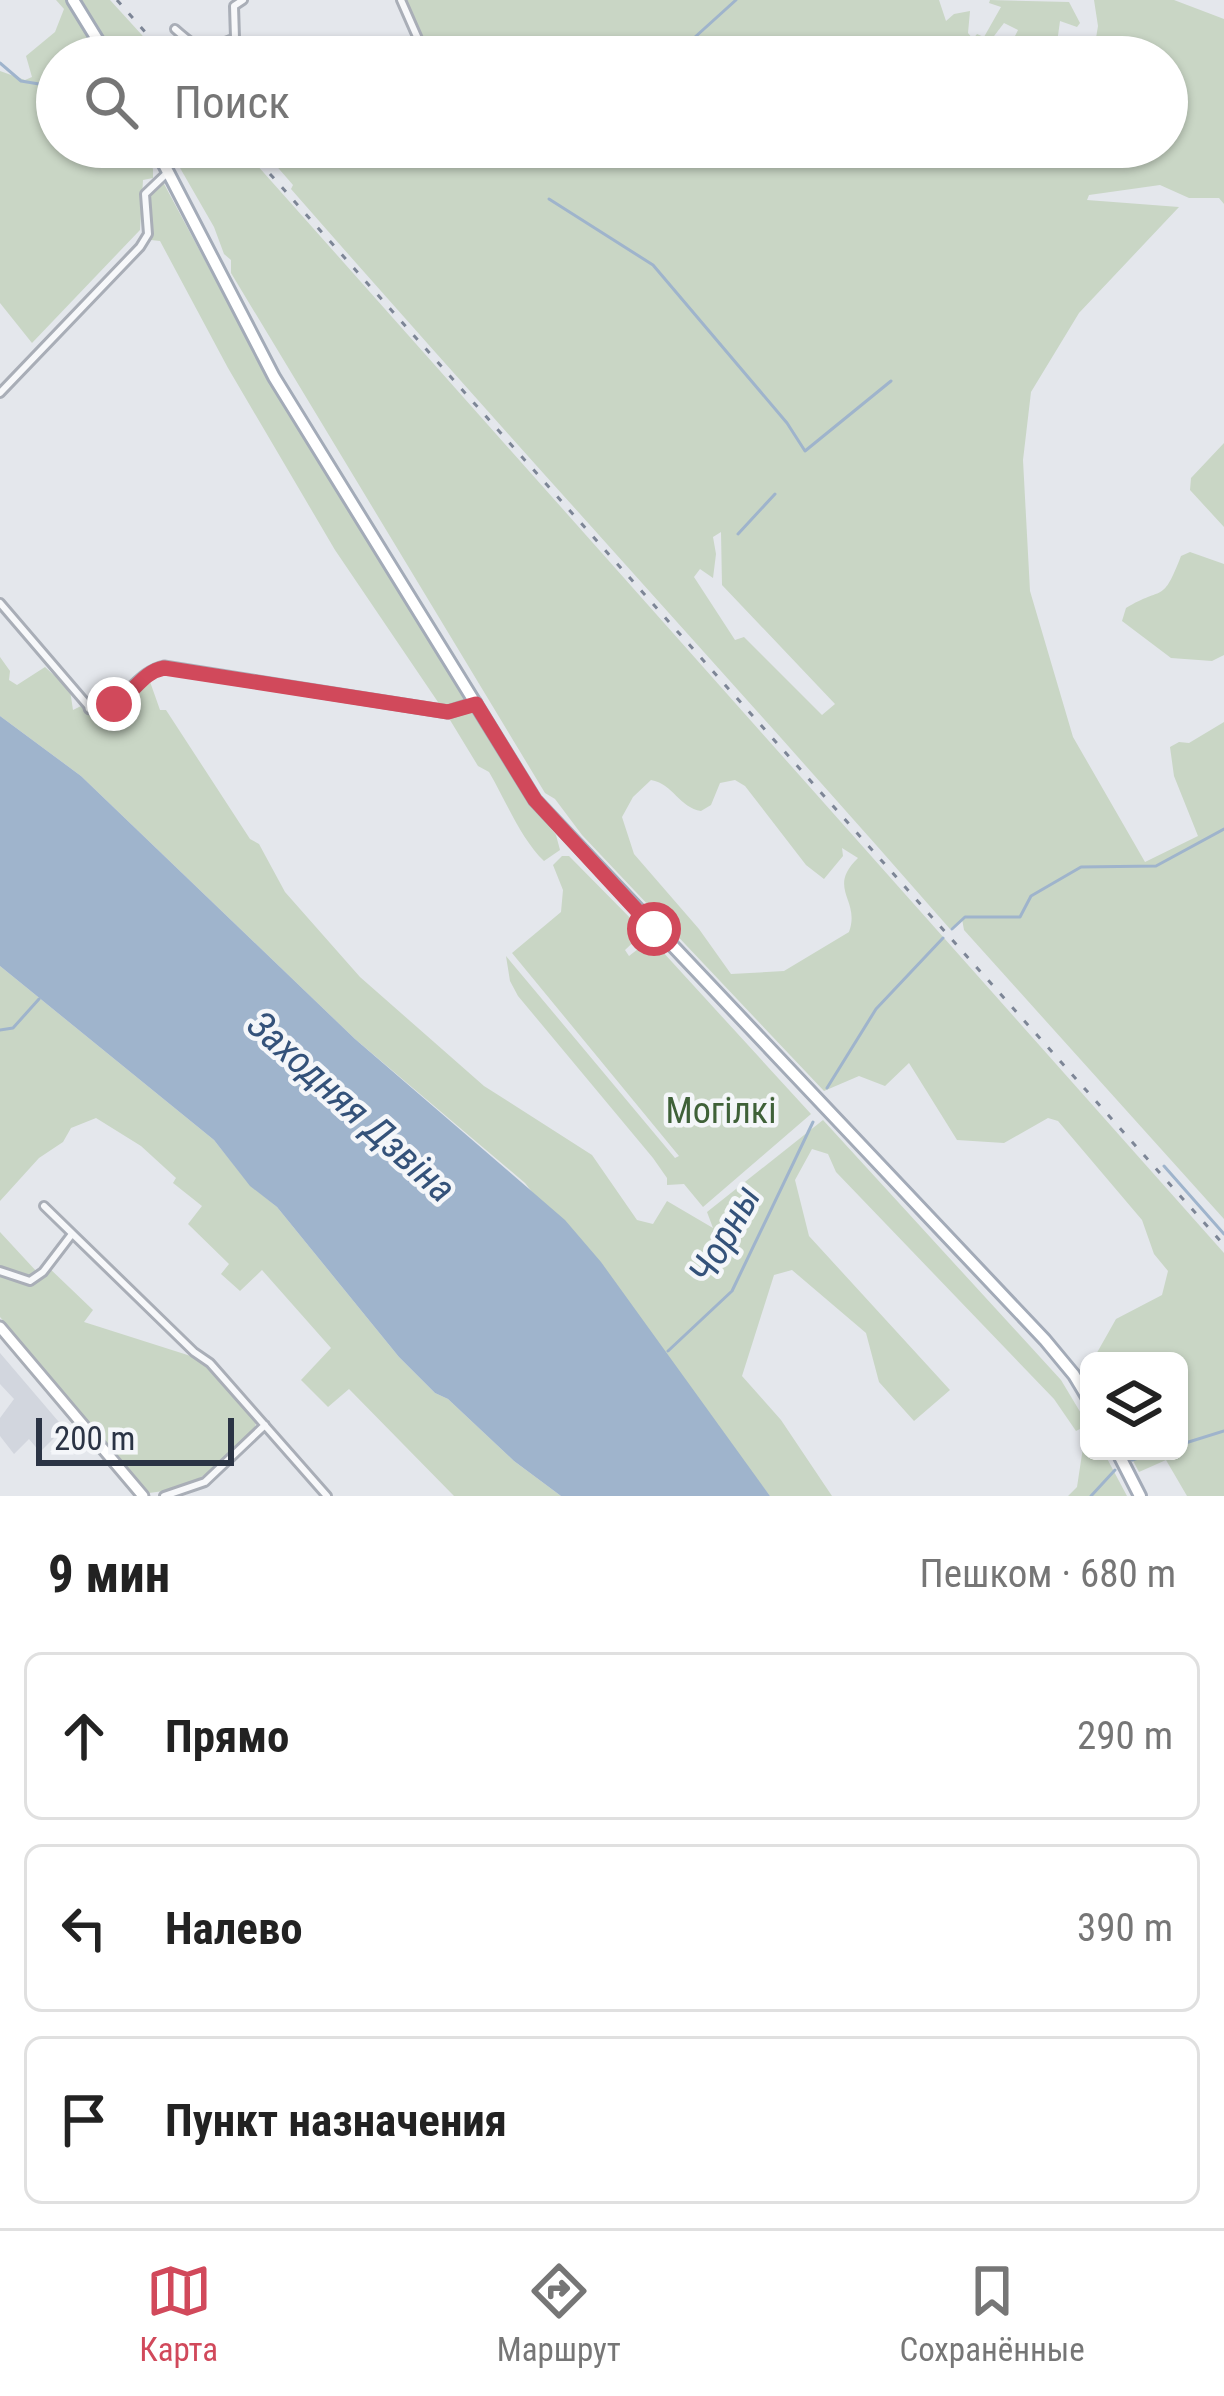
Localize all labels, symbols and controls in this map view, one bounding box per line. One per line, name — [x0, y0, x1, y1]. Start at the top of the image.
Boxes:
search box — [36, 36, 1188, 168]
icon: search — [78, 69, 144, 135]
text: Поиск — [174, 76, 290, 129]
route end — [87, 677, 141, 731]
route start — [627, 902, 681, 956]
water label: Заходняя Дзвіна — [238, 1002, 465, 1212]
park label: Могілкі — [666, 1090, 776, 1132]
water label: Чорны — [679, 1177, 771, 1292]
map controls — [1080, 1352, 1188, 1460]
button: layers — [1080, 1352, 1188, 1460]
scale bar — [36, 1412, 234, 1465]
text: 200 m — [54, 1419, 135, 1458]
text: 9 мин — [48, 1545, 170, 1604]
text: Пешком · 680 m — [919, 1551, 1176, 1597]
icon: ahead — [51, 1703, 117, 1769]
text: Прямо — [165, 1710, 289, 1763]
text: 290 m — [1077, 1713, 1173, 1759]
icon: left — [51, 1895, 117, 1961]
text: Налево — [165, 1902, 303, 1955]
text: 390 m — [1077, 1905, 1173, 1951]
icon: arrive — [51, 2087, 117, 2153]
text: Пункт назначения — [165, 2094, 507, 2147]
tab: Карта — [139, 2258, 218, 2369]
tab: Маршрут — [497, 2258, 621, 2369]
tab: Сохранённые — [899, 2258, 1085, 2369]

